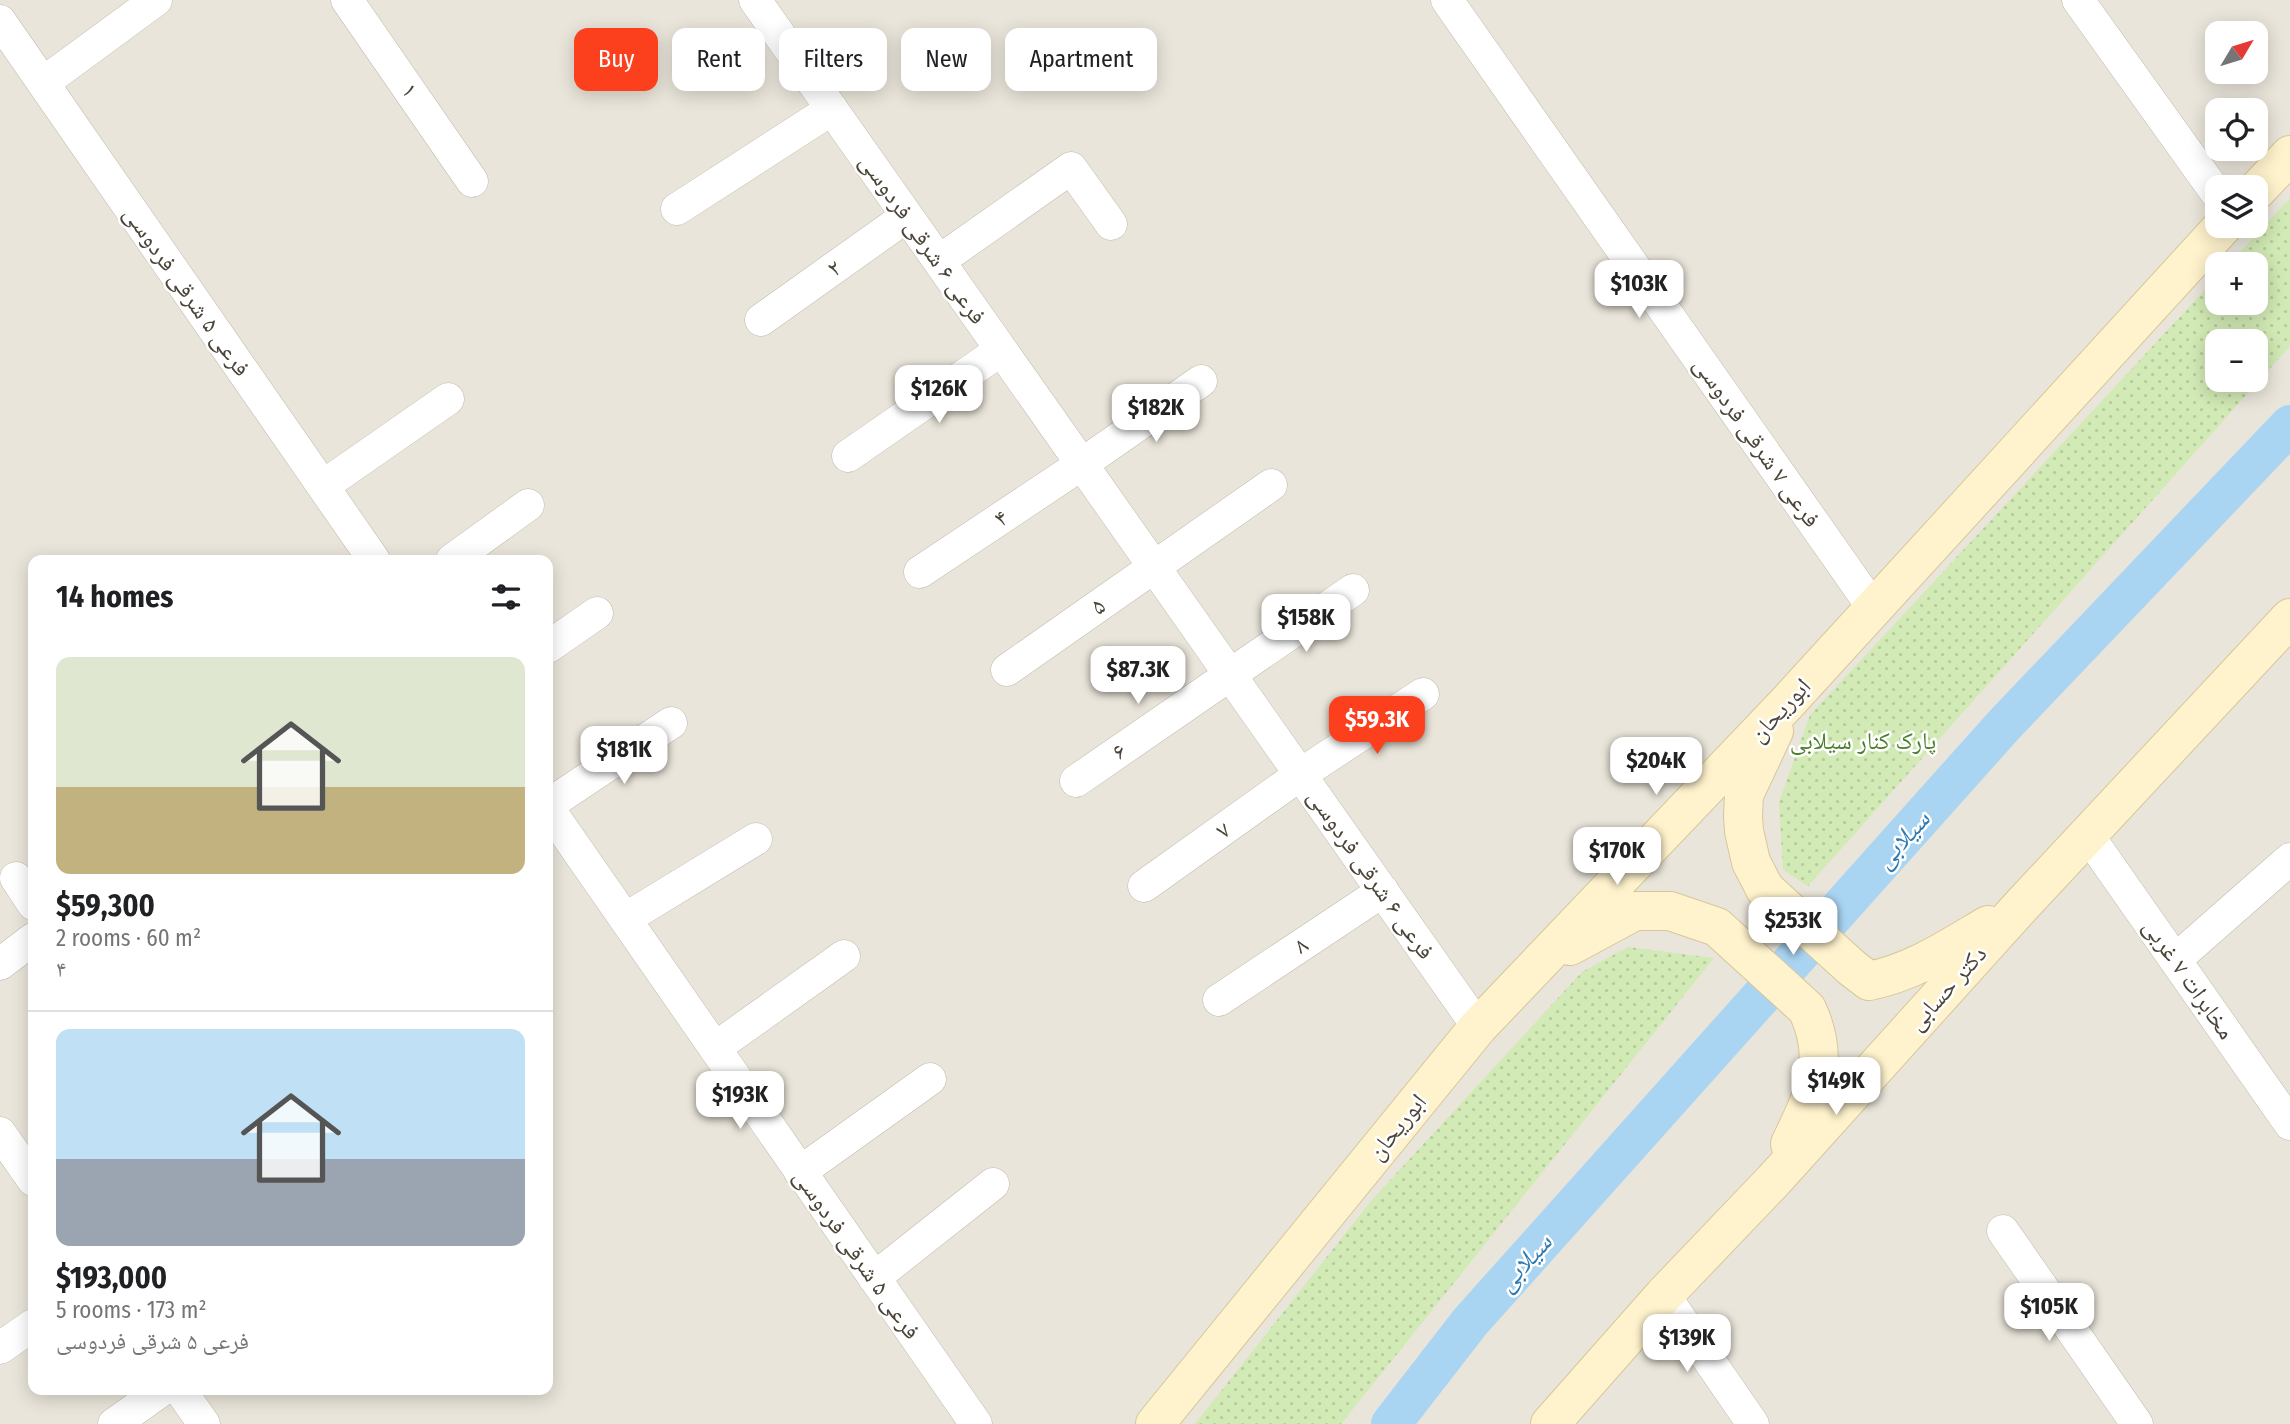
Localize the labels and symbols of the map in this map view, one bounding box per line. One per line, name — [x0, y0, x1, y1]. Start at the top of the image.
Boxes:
north arrow — [2205, 21, 2268, 84]
street label: ۱ — [395, 78, 425, 102]
street label: فرعی ۶ شرقی فردوسی — [854, 148, 992, 330]
street label: فرعی ۵ شرقی فردوسی — [118, 200, 256, 382]
street label: ۲ — [822, 253, 846, 283]
pin: $103K — [1590, 260, 1688, 320]
street label: فرعی ۷ شرقی فردوسی — [1688, 351, 1826, 533]
pin: $126K — [890, 366, 988, 425]
pin: $182K — [1107, 384, 1205, 444]
street label: ۴ — [989, 503, 1013, 533]
street label: ۵ — [1086, 591, 1110, 621]
pin: $158K — [1257, 594, 1355, 654]
pin: $87.3K — [1081, 646, 1195, 706]
street label: ابوریحان — [1743, 672, 1817, 748]
pin: $59.3K — [1320, 696, 1434, 756]
pin: $181K — [575, 726, 673, 786]
park label: پارک کنار سیلابی — [1790, 727, 1936, 755]
street label: ۶ — [1107, 736, 1131, 766]
pin: $204K — [1607, 738, 1705, 797]
street label: فرعی ۶ شرقی فردوسی — [1302, 783, 1440, 965]
water label: سیلابی — [1868, 804, 1936, 875]
street label: ۷ — [1211, 815, 1236, 845]
pin: $170K — [1568, 828, 1666, 887]
pin: $253K — [1744, 898, 1842, 957]
street label: مخابرات ۷ غربی — [2137, 913, 2241, 1045]
street label: ۸ — [1289, 930, 1313, 960]
street label: دکتر حسابی — [1902, 940, 1992, 1036]
pin: $149K — [1787, 1058, 1885, 1117]
pin: $193K — [691, 1072, 789, 1131]
street label: ابوریحان — [1362, 1088, 1432, 1166]
street label: فرعی ۵ شرقی فردوسی — [788, 1163, 926, 1345]
water label: سیلابی — [1490, 1227, 1558, 1298]
pin: $105K — [2000, 1284, 2098, 1343]
pin: $139K — [1638, 1314, 1736, 1374]

